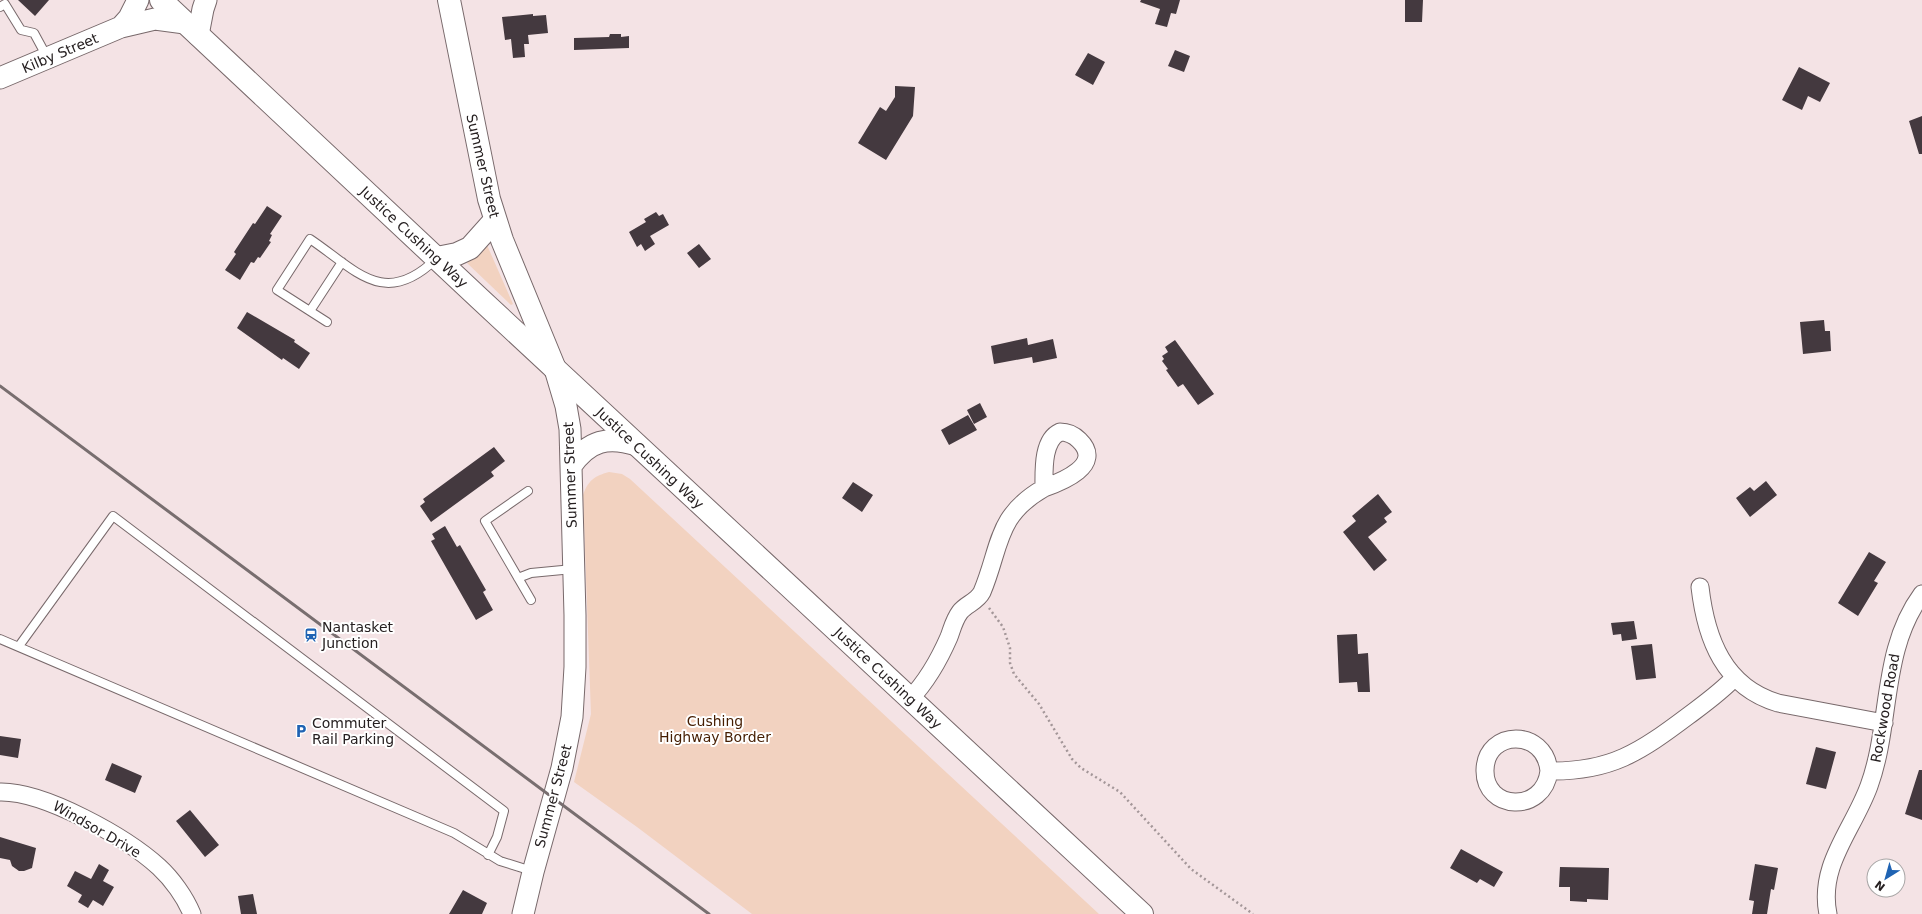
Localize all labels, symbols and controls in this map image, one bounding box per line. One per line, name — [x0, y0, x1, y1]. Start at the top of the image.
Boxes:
street label: Kilby Street — [20, 30, 101, 76]
street label: Summer Street — [463, 112, 503, 220]
street label: Justice Cushing Way — [356, 182, 471, 291]
street label: Justice Cushing Way — [592, 403, 707, 512]
street label: Summer Street — [560, 421, 580, 528]
place label: Nantasket Junction — [321, 619, 394, 651]
street label: Justice Cushing Way — [830, 623, 945, 732]
station icon: Nantasket Junction — [303, 627, 319, 643]
street label: Rockwood Road — [1868, 652, 1902, 764]
park label: Cushing Highway Border — [659, 713, 771, 745]
place label: Commuter Rail Parking — [312, 715, 394, 747]
parking icon: Commuter Rail Parking — [293, 723, 309, 739]
street label: Summer Street — [532, 742, 575, 849]
street label: Windsor Drive — [50, 797, 144, 861]
north arrow — [1866, 858, 1906, 898]
text: N — [1873, 878, 1888, 894]

